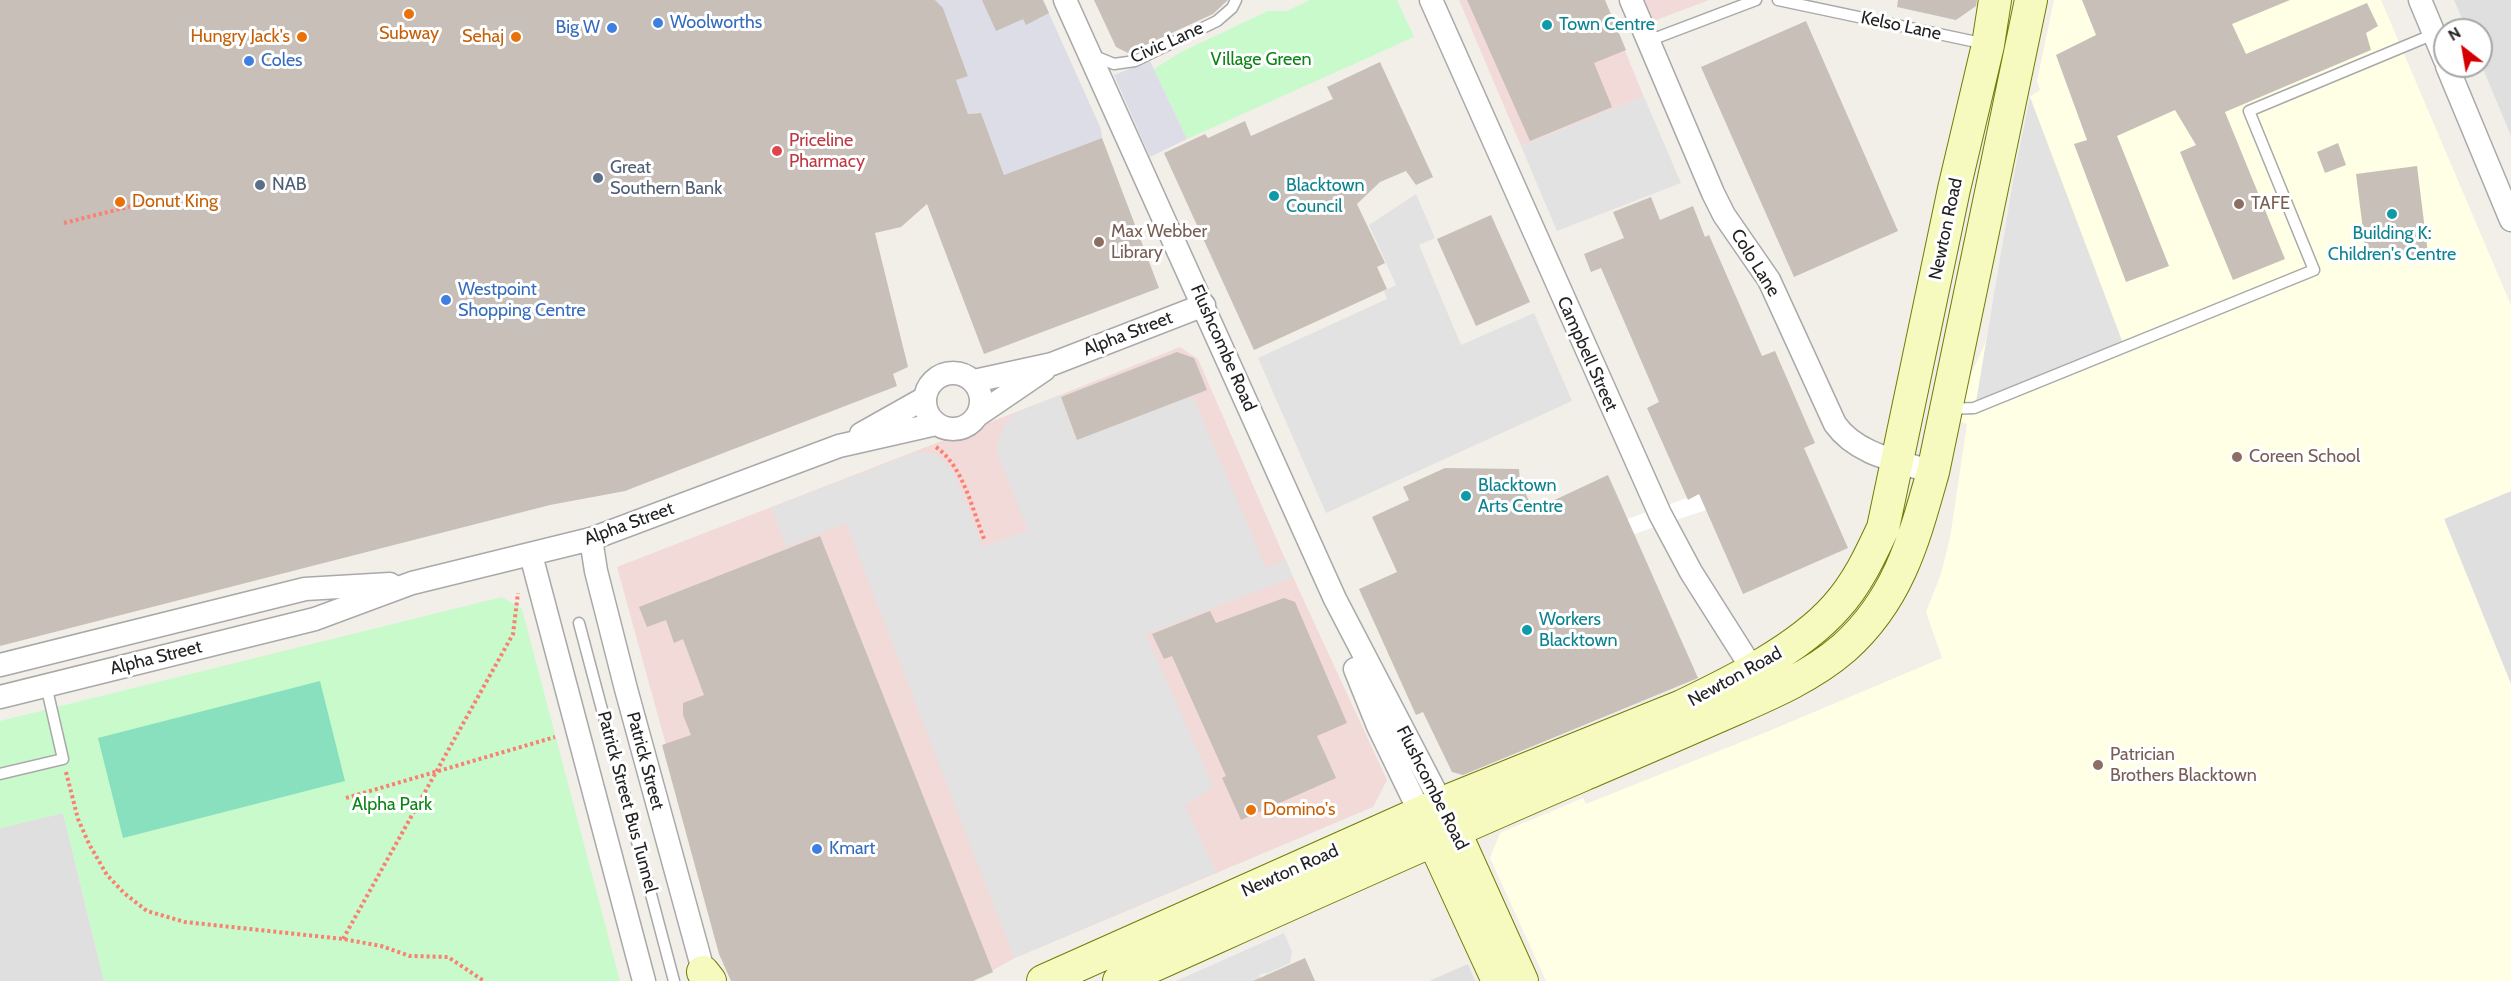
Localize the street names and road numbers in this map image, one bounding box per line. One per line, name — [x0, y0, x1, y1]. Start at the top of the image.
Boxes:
street label: Kelso Lane — [1859, 7, 1943, 45]
street label: Civic Lane — [1127, 17, 1207, 69]
street label: Newton Road — [1925, 176, 1967, 282]
street label: Colo Lane — [1726, 225, 1784, 301]
street label: Flushcombe Road — [1185, 281, 1261, 415]
street label: Campbell Street — [1552, 293, 1622, 415]
street label: Alpha Street — [1080, 307, 1176, 361]
street label: Alpha Street — [581, 498, 677, 550]
street label: Alpha Street — [108, 636, 204, 680]
street label: Newton Road — [1684, 642, 1786, 712]
street label: Patrick Street Bus Tunnel — [592, 709, 662, 895]
street label: Patrick Street — [622, 710, 668, 812]
street label: Flushcombe Road — [1391, 722, 1473, 854]
street label: Newton Road — [1238, 840, 1342, 902]

